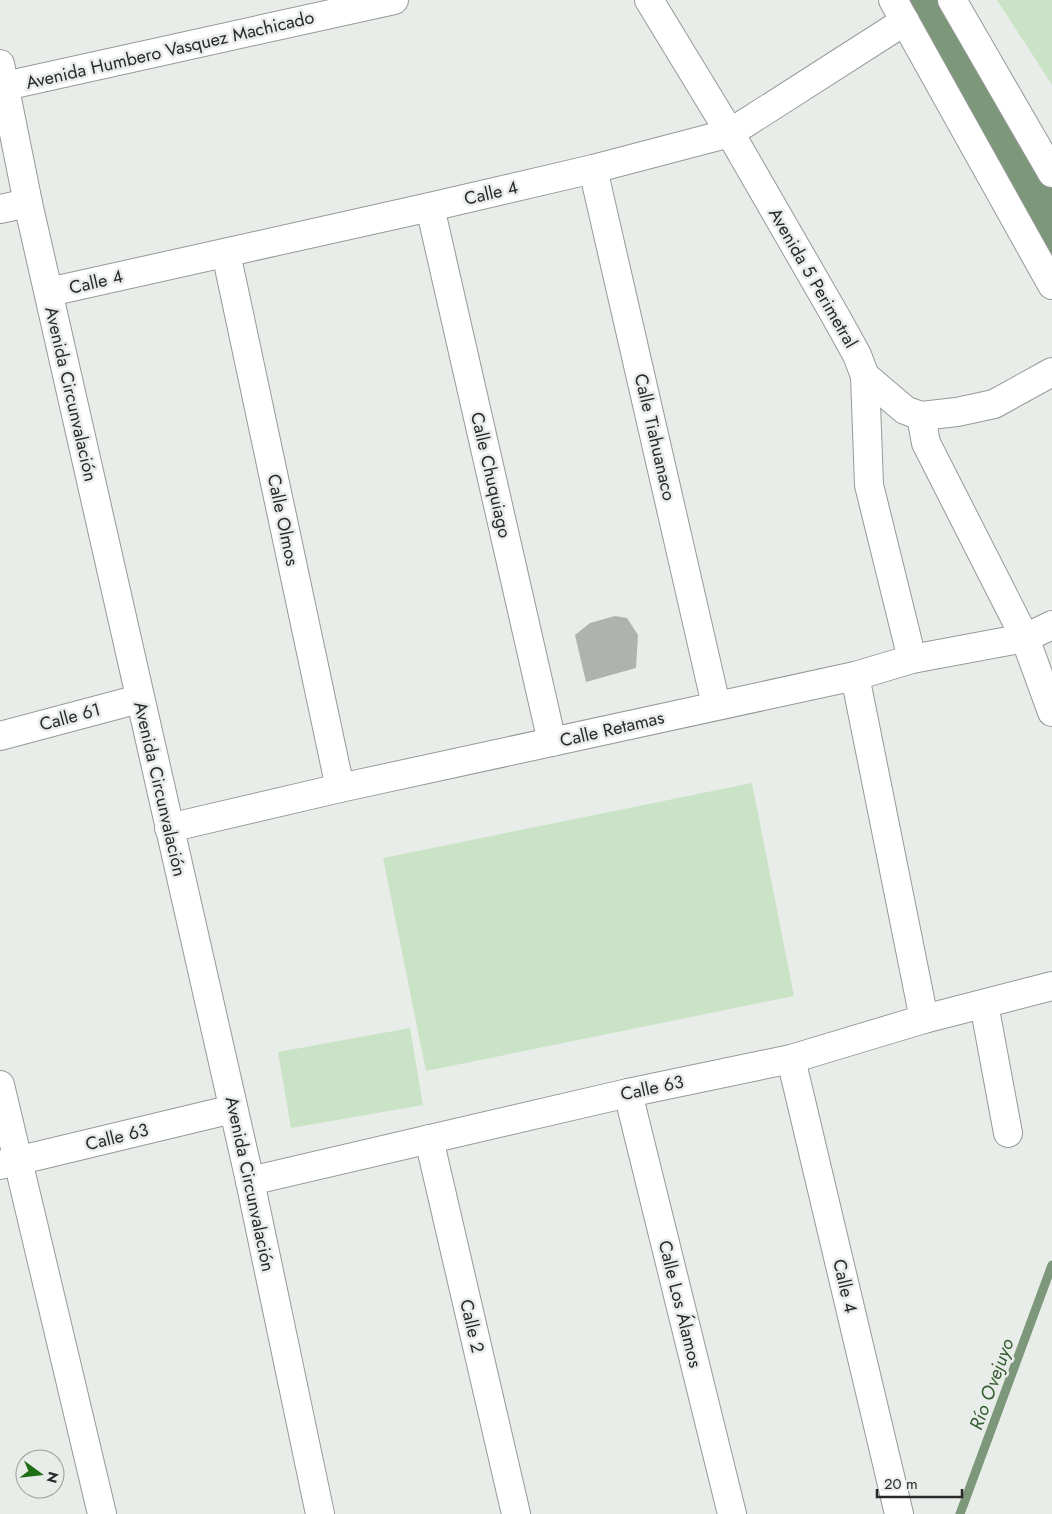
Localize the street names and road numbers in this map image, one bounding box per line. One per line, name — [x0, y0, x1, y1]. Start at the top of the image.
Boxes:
street label: Avenida Humbero Vasquez Machicado — [23, 4, 317, 96]
street label: Calle 4 — [462, 174, 520, 212]
street label: Avenida 5 Perimetral — [762, 203, 864, 353]
street label: Calle 4 — [67, 263, 125, 301]
street label: Avenida Circunvalación — [38, 304, 104, 484]
street label: Calle Tiahuanaco — [628, 371, 682, 503]
street label: Calle Chuquiago — [464, 410, 518, 541]
street label: Calle Olmos — [261, 472, 305, 568]
street label: Calle 61 — [36, 696, 104, 738]
street label: Avenida Circunvalación — [127, 699, 193, 879]
street label: Calle Retamas — [557, 704, 667, 754]
street label: Calle 63 — [618, 1069, 686, 1107]
street label: Avenida Circunvalación — [219, 1094, 281, 1274]
street label: Calle 63 — [83, 1117, 151, 1157]
street label: Calle Los Álamos — [652, 1238, 708, 1370]
street label: Calle 4 — [826, 1257, 864, 1315]
street label: Calle 2 — [453, 1297, 491, 1355]

